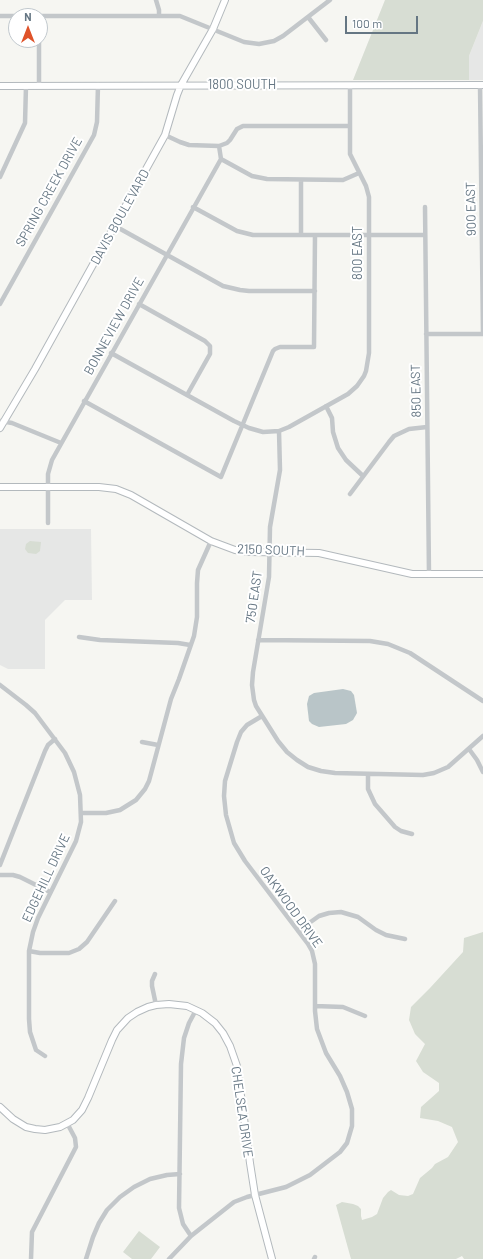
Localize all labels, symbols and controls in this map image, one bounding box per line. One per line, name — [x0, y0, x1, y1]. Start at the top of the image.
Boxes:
north arrow — [8, 8, 48, 48]
scale bar — [347, 8, 420, 34]
text: N — [24, 10, 32, 23]
text: 100 m — [352, 16, 382, 30]
street label: 1800 SOUTH — [208, 77, 276, 93]
street label: SPRING CREEK DRIVE — [12, 135, 86, 249]
street label: DAVIS BOULEVARD — [87, 167, 153, 267]
street label: 900 EAST — [463, 182, 479, 236]
street label: 800 EAST — [350, 226, 366, 280]
street label: BONNEVIEW DRIVE — [81, 274, 147, 378]
street label: 850 EAST — [408, 364, 424, 418]
street label: 2150 SOUTH — [237, 541, 305, 559]
street label: 750 EAST — [243, 570, 265, 624]
street label: EDGEHILL DRIVE — [19, 831, 73, 925]
street label: OAKWOOD DRIVE — [256, 863, 326, 951]
street label: CHELSEA DRIVE — [228, 1065, 256, 1159]

